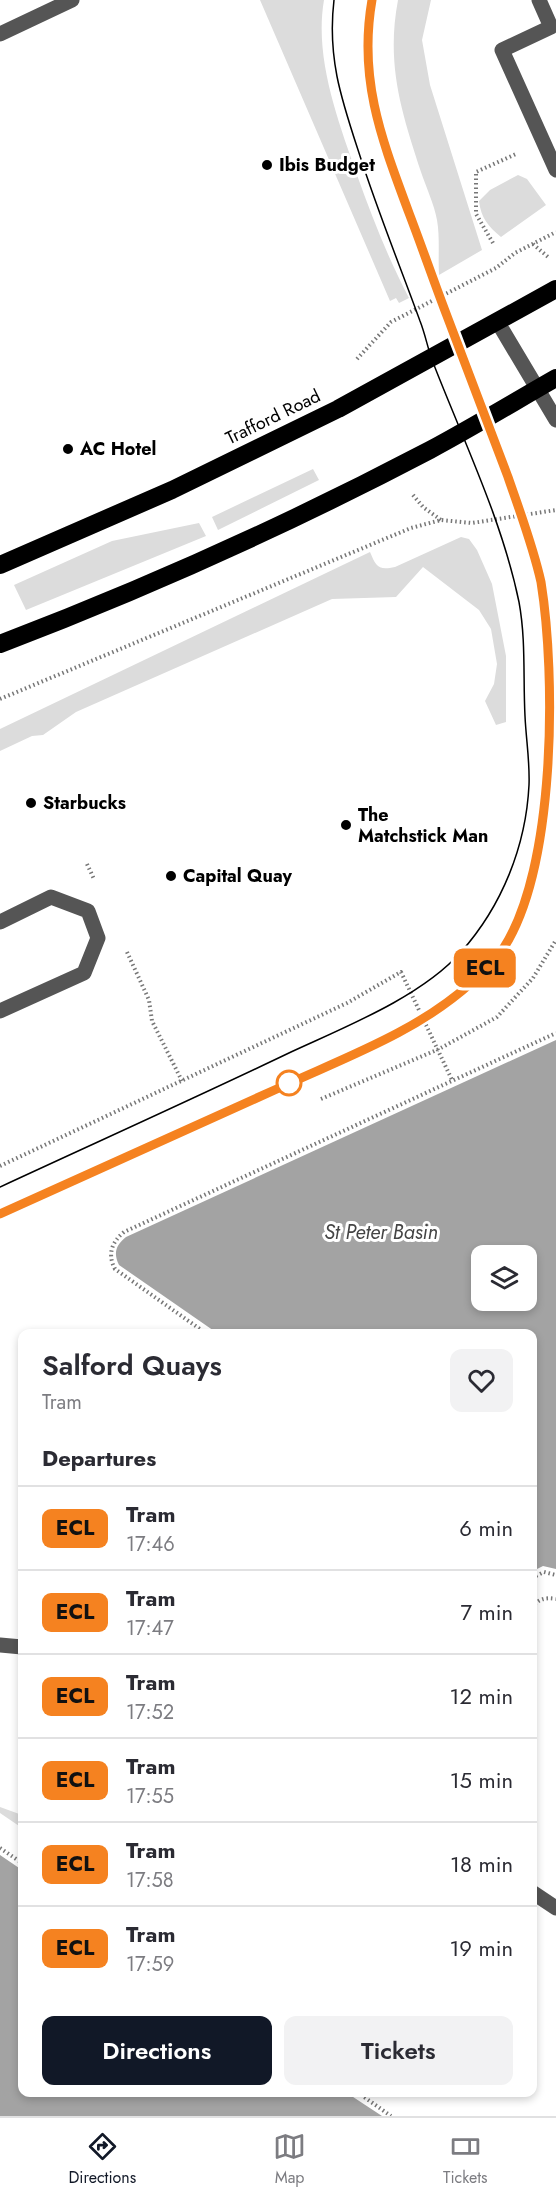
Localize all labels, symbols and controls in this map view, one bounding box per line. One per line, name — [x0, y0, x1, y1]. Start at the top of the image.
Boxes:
place label: Ibis Budget — [279, 152, 375, 178]
marker: Ibis Budget — [260, 158, 274, 172]
street label: Trafford Road — [221, 383, 325, 451]
place label: AC Hotel — [79, 436, 156, 462]
marker: AC Hotel — [61, 442, 75, 456]
place label: Starbucks — [43, 790, 126, 816]
marker: Starbucks — [24, 796, 38, 810]
place label: The Matchstick Man — [358, 802, 488, 849]
marker: The Matchstick Man — [339, 818, 353, 832]
place label: Capital Quay — [183, 863, 293, 889]
marker: Capital Quay — [164, 869, 178, 883]
line badge: ECL — [450, 948, 520, 988]
text: ECL — [466, 953, 504, 983]
unlabelled marker — [276, 1070, 302, 1096]
water label: St Peter Basin — [324, 1218, 438, 1247]
map controls — [471, 1245, 537, 1311]
button: layers — [471, 1245, 537, 1311]
text: Salford Quays — [42, 1345, 222, 1386]
button: heart — [450, 1349, 513, 1412]
text: Tram — [42, 1388, 82, 1417]
text: Departures — [42, 1442, 156, 1474]
text: Tram — [126, 1498, 176, 1530]
text: 6 min — [459, 1512, 513, 1544]
text: ECL — [56, 1513, 94, 1543]
text: 17:46 — [126, 1530, 175, 1559]
text: Tram — [126, 1582, 176, 1614]
text: 7 min — [460, 1596, 513, 1628]
text: ECL — [56, 1597, 94, 1627]
text: 17:47 — [126, 1614, 174, 1643]
text: Tram — [126, 1666, 176, 1698]
text: 12 min — [450, 1680, 513, 1712]
text: ECL — [56, 1681, 94, 1711]
text: 17:52 — [126, 1698, 174, 1727]
text: Tram — [126, 1750, 176, 1782]
text: 15 min — [450, 1764, 513, 1796]
text: ECL — [56, 1765, 94, 1795]
text: 17:55 — [126, 1782, 174, 1811]
text: Tram — [126, 1834, 176, 1866]
text: 18 min — [450, 1848, 513, 1880]
text: ECL — [56, 1849, 94, 1879]
text: 17:58 — [126, 1866, 174, 1895]
text: Tram — [126, 1918, 176, 1950]
text: 19 min — [449, 1932, 513, 1964]
text: ECL — [56, 1933, 94, 1963]
text: 17:59 — [126, 1950, 174, 1979]
button: Directions — [42, 2016, 272, 2085]
button: Tickets — [284, 2016, 513, 2085]
tab: Directions — [68, 2130, 136, 2189]
tab: Map — [273, 2130, 306, 2189]
tab: Tickets — [443, 2130, 488, 2189]

